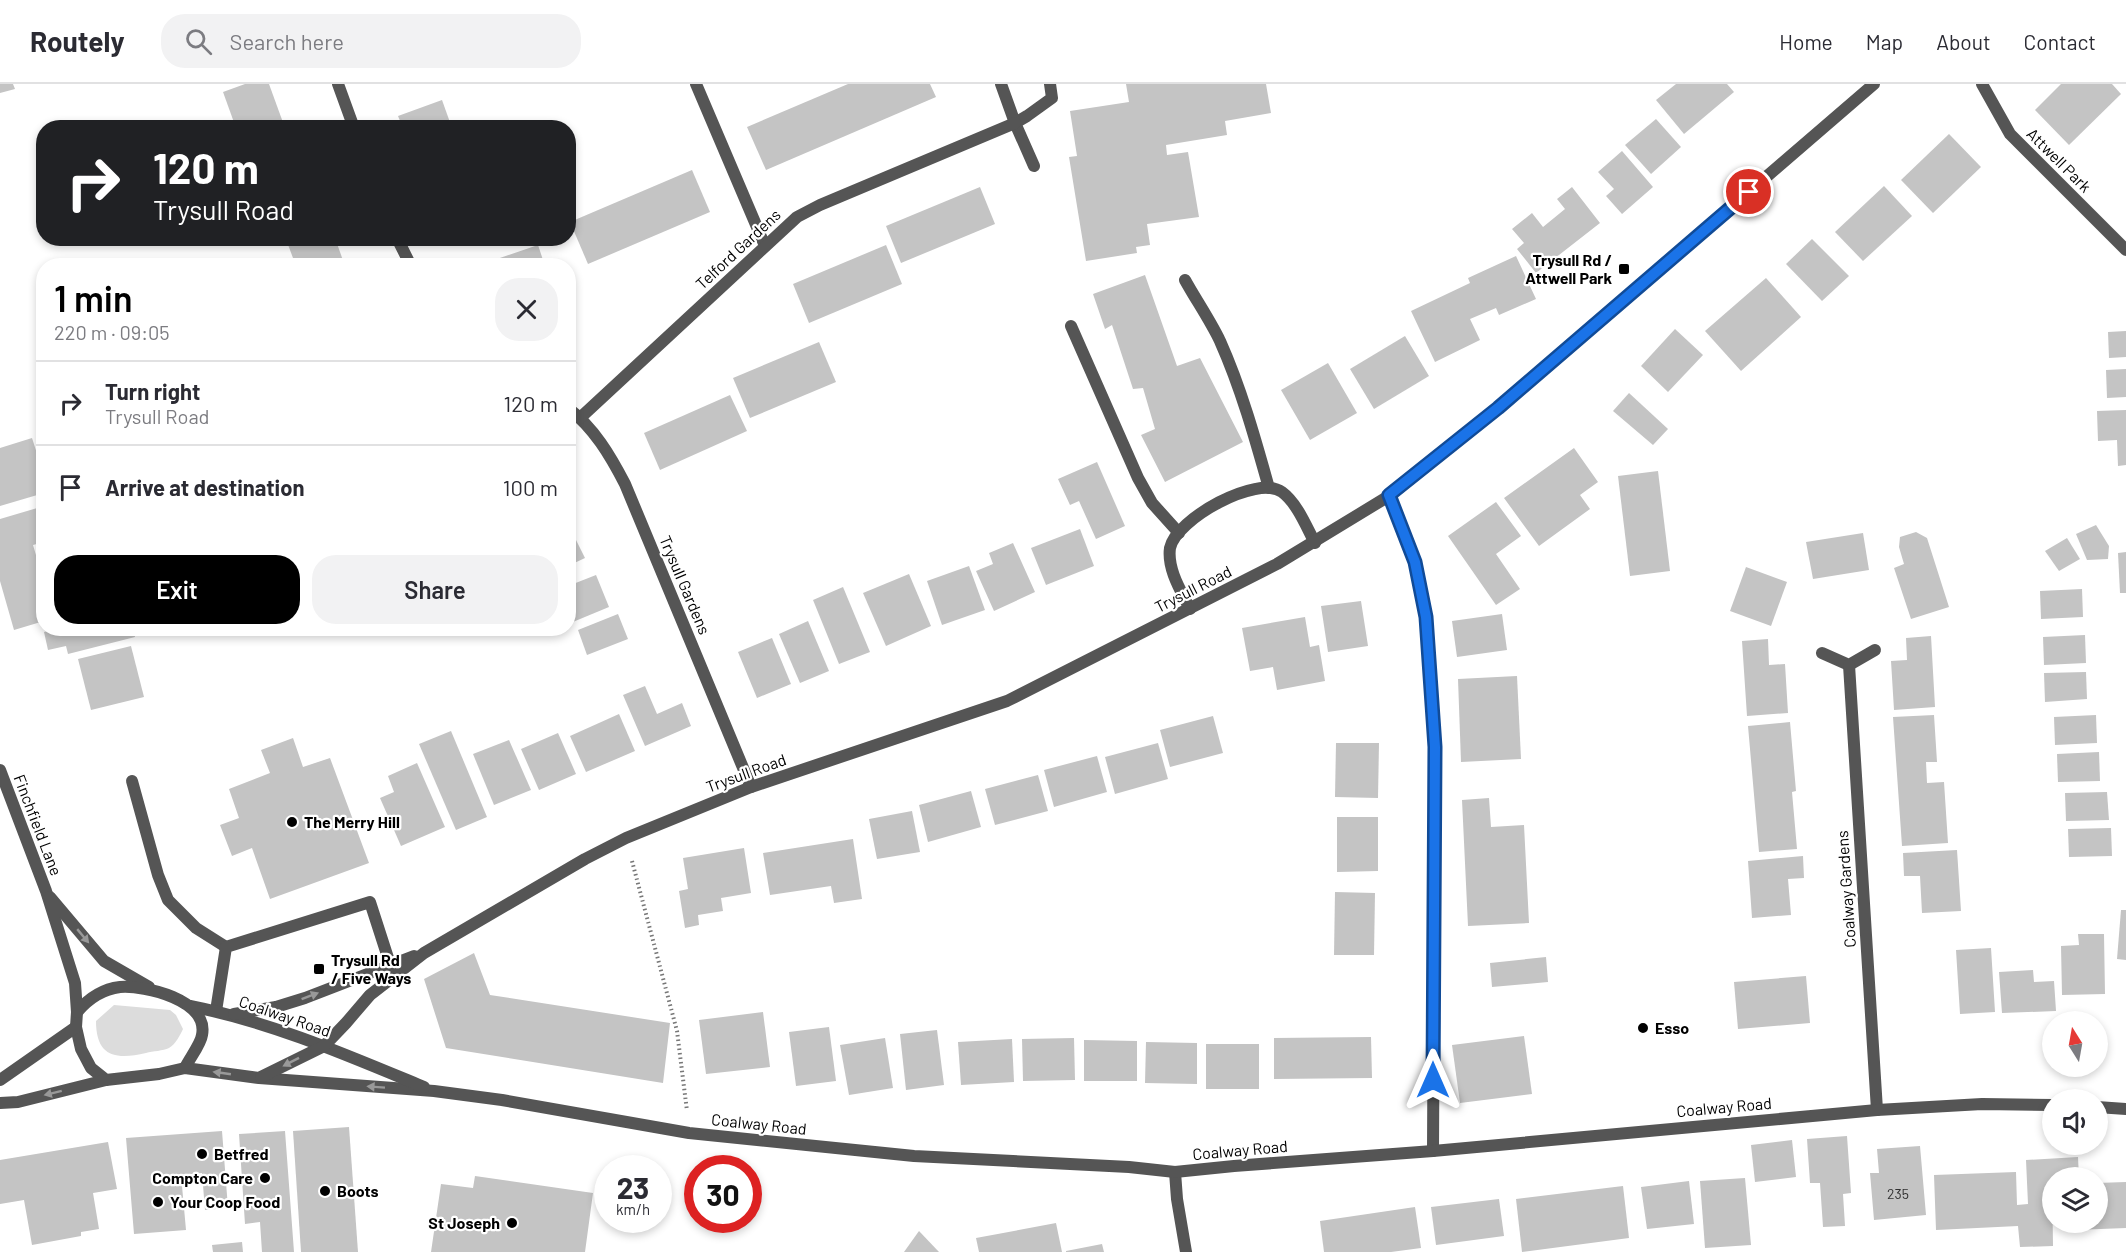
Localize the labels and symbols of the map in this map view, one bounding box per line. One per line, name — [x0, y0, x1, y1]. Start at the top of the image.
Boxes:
street label: Attwell Park — [2023, 124, 2095, 196]
pin — [1723, 166, 1774, 217]
street label: Telford Gardens — [691, 205, 784, 293]
place label: Trysull Rd / Attwell Park — [1525, 250, 1612, 287]
marker: Trysull Rd / Attwell Park — [1617, 262, 1631, 276]
street label: Trysull Gardens — [656, 533, 715, 637]
street label: Trysull Road — [1151, 561, 1234, 616]
street label: Trysull Road — [703, 749, 788, 796]
street label: Finchfield Lane — [10, 772, 66, 878]
place label: The Merry Hill — [304, 812, 400, 831]
marker: The Merry Hill — [285, 815, 299, 829]
street label: Coalway Gardens — [1832, 830, 1859, 948]
one-way arrow — [76, 928, 89, 943]
place label: Trysull Rd / Five Ways — [331, 950, 411, 987]
marker: Trysull Rd / Five Ways — [312, 962, 326, 976]
one-way arrow — [301, 990, 319, 1000]
street label: Coalway Road — [237, 991, 333, 1040]
north arrow — [2042, 1011, 2108, 1077]
place label: Esso — [1655, 1018, 1689, 1037]
marker: Esso — [1636, 1021, 1650, 1035]
position arrow — [1401, 1048, 1465, 1112]
one-way arrow — [283, 1057, 300, 1067]
one-way arrow — [212, 1068, 231, 1077]
one-way arrow — [366, 1082, 385, 1091]
one-way arrow — [44, 1089, 63, 1099]
street label: Coalway Road — [1675, 1093, 1772, 1120]
street label: Coalway Road — [710, 1109, 808, 1138]
street label: Coalway Road — [1191, 1136, 1288, 1163]
place label: Betfred — [214, 1144, 268, 1163]
marker: Betfred — [195, 1147, 209, 1161]
speed limit sign: 30 — [684, 1155, 762, 1233]
place label: Compton Care — [152, 1168, 253, 1187]
marker: Compton Care — [258, 1171, 272, 1185]
place label: Boots — [337, 1181, 379, 1200]
marker: Boots — [318, 1184, 332, 1198]
house number: 235 — [1887, 1185, 1909, 1202]
place label: Your Coop Food — [170, 1192, 280, 1211]
marker: Your Coop Food — [151, 1195, 165, 1209]
place label: St Joseph — [428, 1213, 500, 1232]
marker: St Joseph — [505, 1216, 519, 1230]

